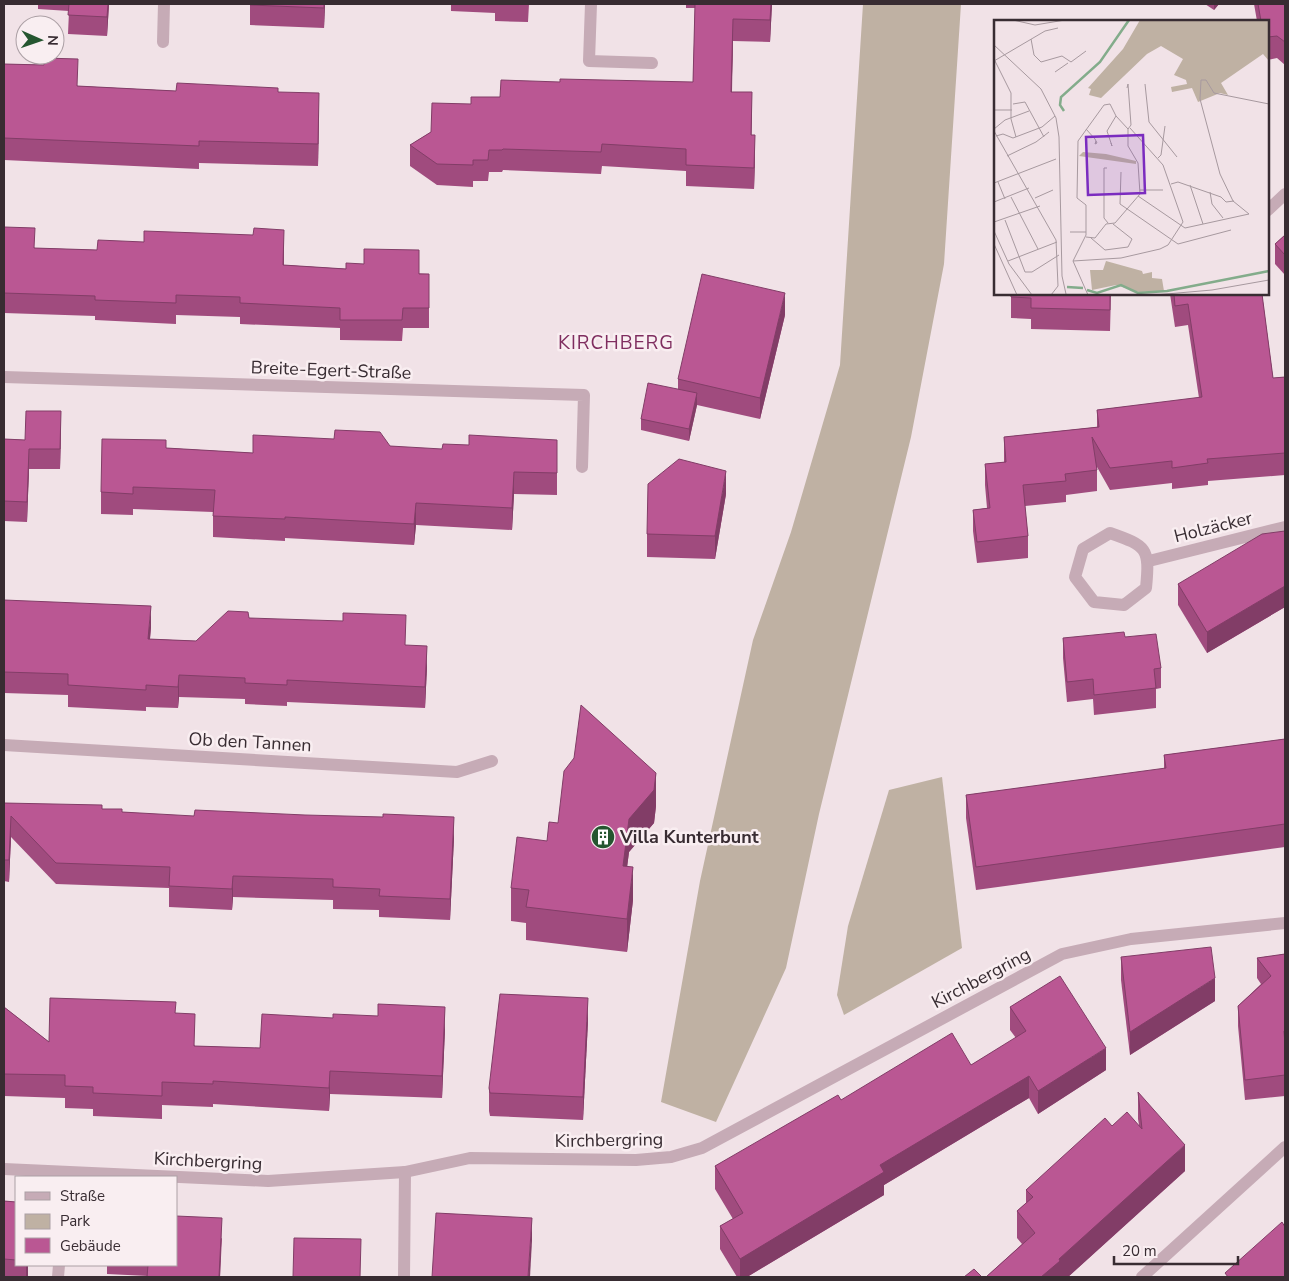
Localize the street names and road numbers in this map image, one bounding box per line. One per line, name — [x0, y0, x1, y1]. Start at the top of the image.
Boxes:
street label: Breite-Egert-Straße — [250, 355, 412, 385]
street label: Holzäcker — [1171, 506, 1255, 548]
street label: Ob den Tannen — [188, 727, 312, 757]
street label: Kirchbergring — [927, 942, 1035, 1014]
street label: Kirchbergring — [554, 1127, 664, 1153]
street label: Kirchbergring — [153, 1146, 263, 1176]

